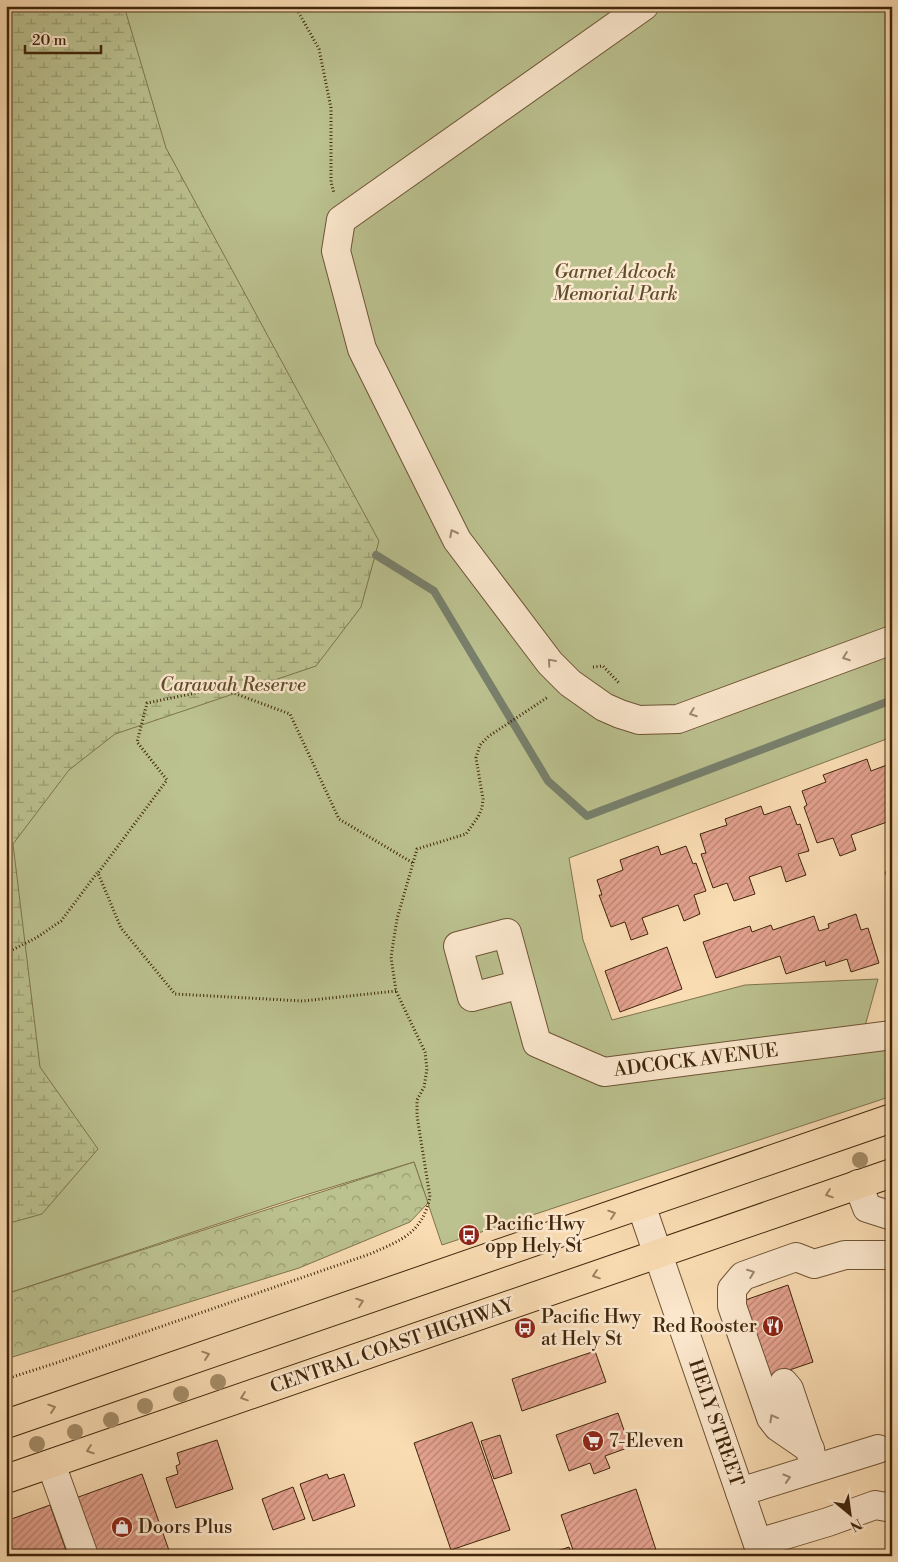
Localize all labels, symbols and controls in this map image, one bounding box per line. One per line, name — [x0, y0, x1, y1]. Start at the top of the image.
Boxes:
scale bar — [25, 22, 101, 54]
text: 20 m — [32, 31, 67, 50]
park label: Garnet Adcock Memorial Park — [553, 260, 677, 306]
one-way arrow — [449, 529, 459, 538]
one-way arrow — [842, 651, 851, 661]
one-way arrow — [548, 659, 557, 668]
park label: Carawah Reserve — [160, 673, 306, 697]
one-way arrow — [690, 707, 698, 717]
street label: ADCOCK AVENUE — [611, 1038, 780, 1082]
one-way arrow — [825, 1188, 834, 1198]
one-way arrow — [608, 1210, 616, 1220]
place label: Pacific Hwy opp Hely St — [485, 1212, 586, 1258]
bus stop icon: Pacific Hwy opp Hely St — [457, 1223, 481, 1247]
one-way arrow — [746, 1269, 755, 1279]
one-way arrow — [592, 1270, 600, 1280]
street label: CENTRAL COAST HIGHWAY — [267, 1292, 518, 1399]
one-way arrow — [355, 1298, 363, 1308]
place label: Pacific Hwy at Hely St — [541, 1305, 642, 1351]
place label: Red Rooster — [653, 1314, 757, 1338]
restaurant icon: Red Rooster — [761, 1314, 785, 1338]
bus stop icon: Pacific Hwy at Hely St — [513, 1316, 537, 1340]
one-way arrow — [201, 1351, 210, 1361]
street label: HELY STREET — [683, 1356, 749, 1490]
one-way arrow — [240, 1391, 248, 1401]
one-way arrow — [48, 1404, 56, 1414]
one-way arrow — [769, 1415, 779, 1424]
supermarket icon: 7-Eleven — [581, 1429, 605, 1453]
place label: 7-Eleven — [609, 1429, 684, 1453]
one-way arrow — [86, 1445, 95, 1455]
one-way arrow — [782, 1473, 790, 1483]
north arrow — [826, 1490, 876, 1540]
text: N — [847, 1514, 865, 1535]
shop icon: Doors Plus — [110, 1515, 134, 1539]
place label: Doors Plus — [138, 1515, 232, 1539]

